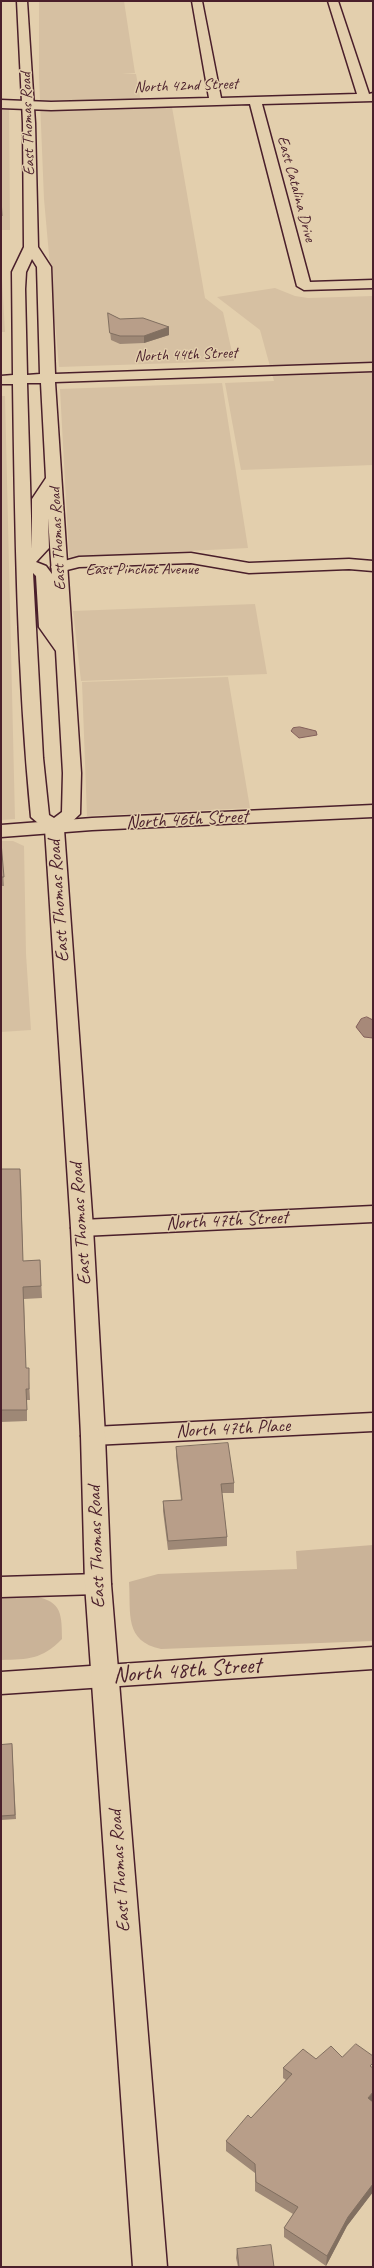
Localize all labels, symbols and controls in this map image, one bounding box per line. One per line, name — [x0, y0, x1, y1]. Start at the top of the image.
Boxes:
street label: East Thomas Road — [17, 72, 39, 176]
street label: North 42nd Street — [134, 75, 238, 97]
street label: East Catalina Drive — [273, 134, 319, 244]
street label: North 44th Street — [134, 344, 238, 366]
street label: East Thomas Road — [46, 487, 70, 591]
street label: East Pinchot Avenue — [86, 560, 198, 580]
street label: North 46th Street — [125, 805, 249, 835]
street label: East Thomas Road — [43, 839, 75, 963]
street label: East Thomas Road — [65, 1162, 97, 1286]
street label: North 47th Street — [165, 1206, 289, 1236]
street label: North 47th Place — [175, 1415, 291, 1443]
street label: East Thomas Road — [83, 1485, 111, 1609]
street label: North 48th Street — [112, 1652, 262, 1690]
street label: East Thomas Road — [104, 1809, 136, 1933]

